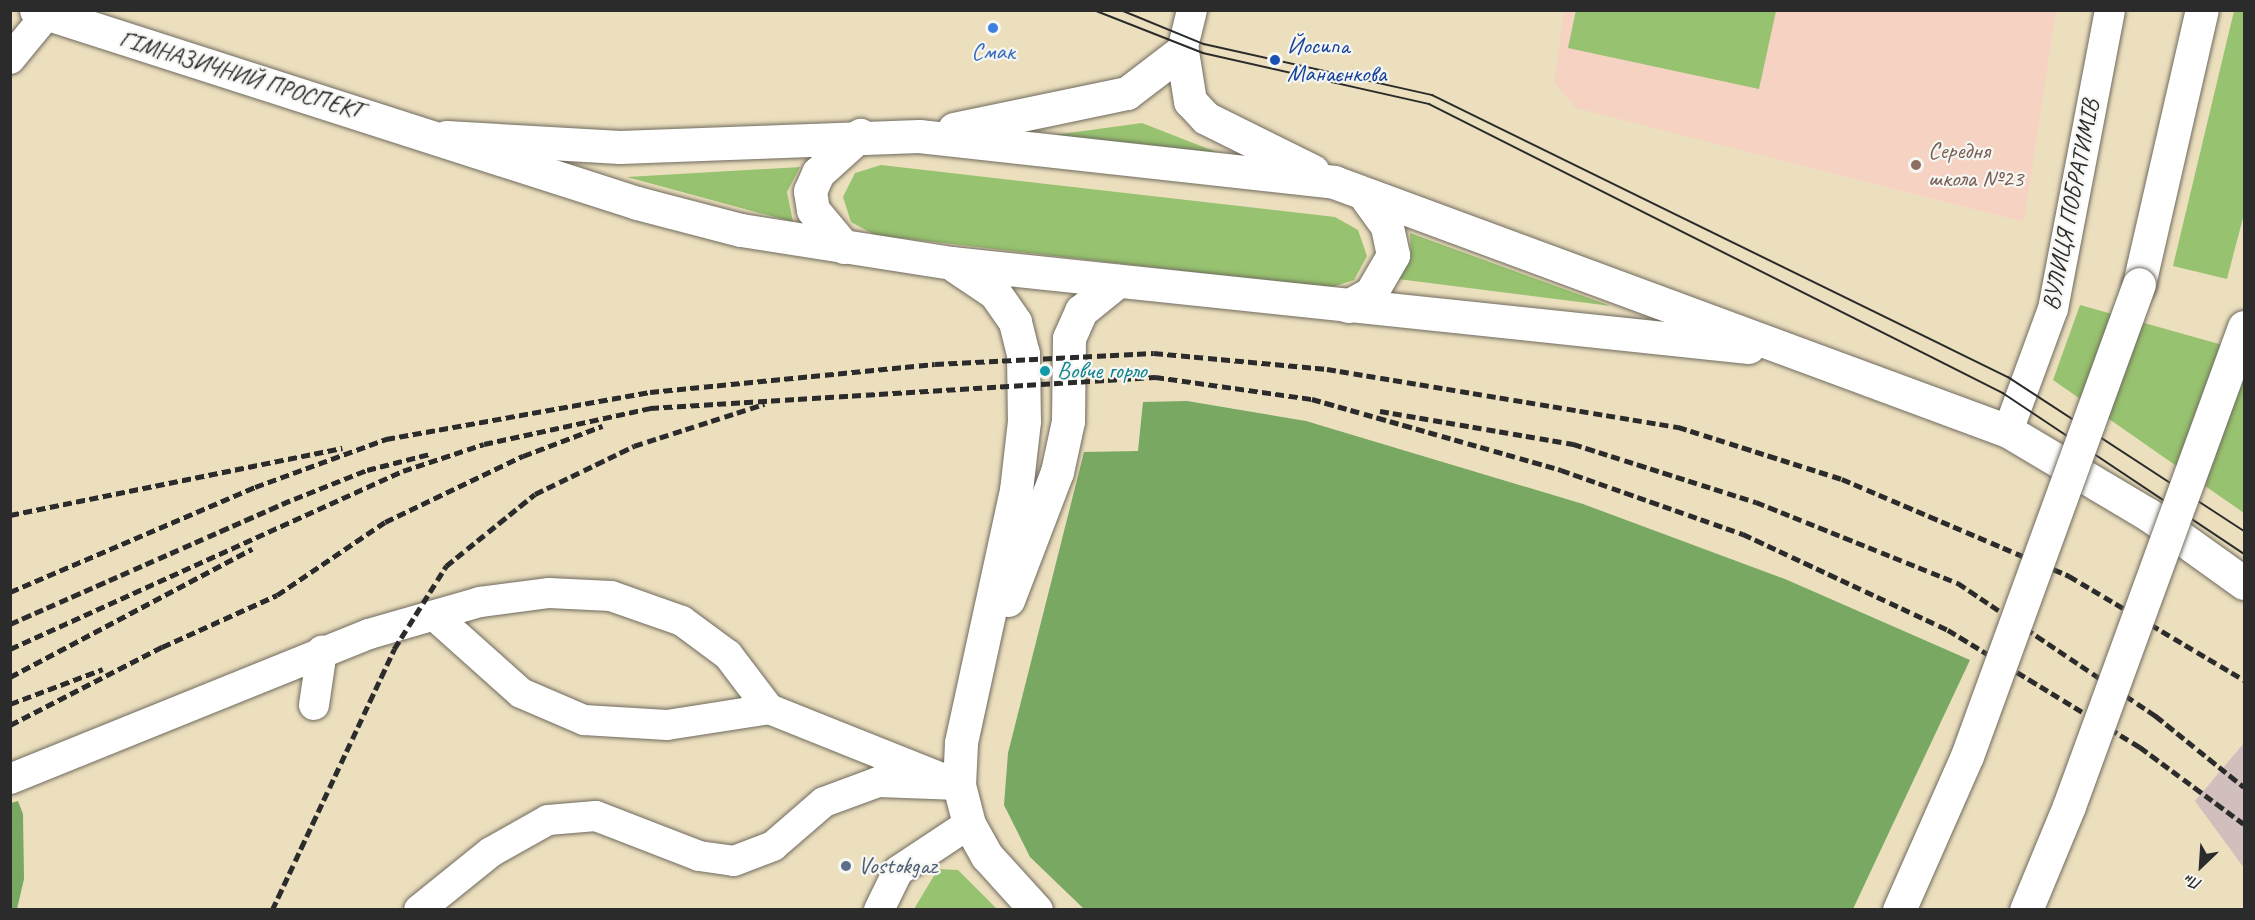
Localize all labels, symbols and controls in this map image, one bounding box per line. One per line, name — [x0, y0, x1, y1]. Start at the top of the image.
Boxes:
marker: Смак — [986, 21, 1000, 35]
street label: ГІМНАЗИЧНИЙ ПРОСПЕКТ — [116, 24, 366, 126]
place label: Йосипа Манаєнкова — [1287, 32, 1386, 88]
place label: Смак — [971, 38, 1015, 66]
marker: Йосипа Манаєнкова — [1268, 53, 1282, 67]
street label: ВУЛИЦЯ ПОБРАТИМІВ — [2036, 97, 2106, 313]
place label: Середня школа №23 — [1928, 137, 2023, 193]
marker: Середня школа №23 — [1909, 158, 1923, 172]
place label: Вовче горло — [1057, 357, 1148, 385]
marker: Вовче горло — [1038, 364, 1052, 378]
north arrow — [2171, 836, 2231, 896]
place label: Vostokgaz — [858, 852, 937, 880]
marker: Vostokgaz — [839, 859, 853, 873]
text: Пн — [2182, 870, 2205, 895]

